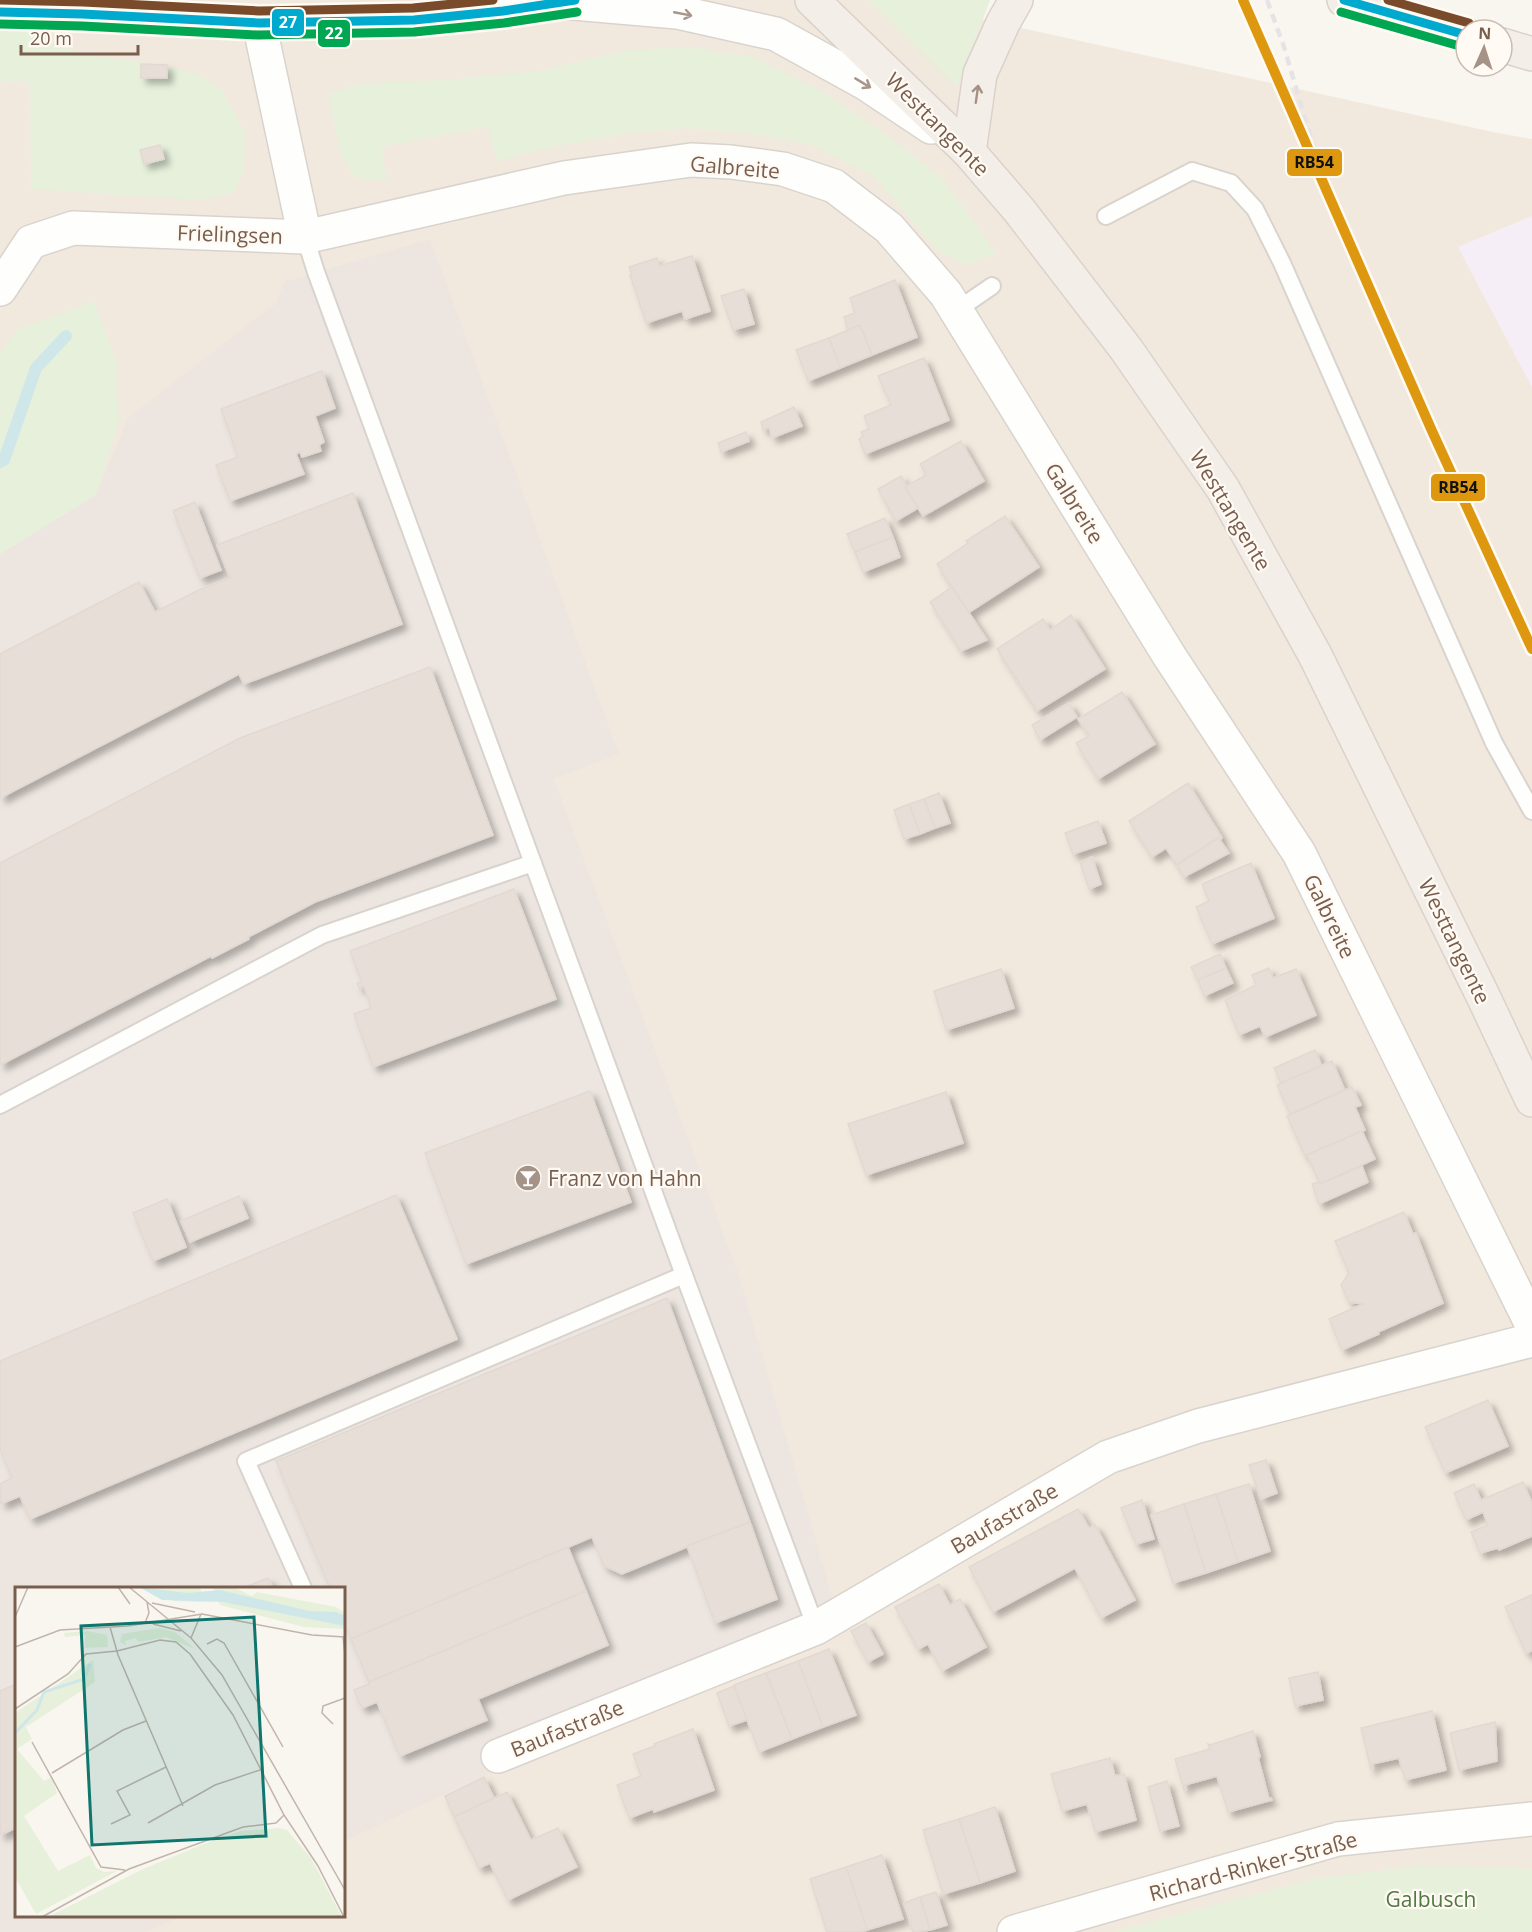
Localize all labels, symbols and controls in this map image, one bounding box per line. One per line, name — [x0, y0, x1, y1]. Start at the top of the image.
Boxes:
line badge: 27 — [271, 8, 305, 37]
one-way arrow — [673, 9, 693, 20]
text: 27 — [279, 11, 297, 33]
scale bar — [21, 18, 138, 56]
north arrow — [1454, 18, 1514, 78]
line badge: 22 — [317, 19, 351, 48]
text: 22 — [325, 22, 343, 44]
text: N — [1478, 22, 1492, 44]
text: 20 m — [30, 26, 72, 50]
street label: Westtangente — [880, 66, 996, 182]
one-way arrow — [854, 77, 871, 89]
one-way arrow — [971, 84, 982, 104]
line badge: RB54 — [1286, 148, 1343, 177]
street label: Galbreite — [689, 149, 781, 185]
text: RB54 — [1294, 151, 1334, 173]
street label: Frielingsen — [177, 218, 283, 250]
street label: Westtangente — [1184, 444, 1278, 576]
street label: Galbreite — [1039, 457, 1111, 549]
line badge: RB54 — [1430, 473, 1486, 502]
text: RB54 — [1438, 476, 1478, 498]
street label: Galbreite — [1298, 869, 1362, 963]
street label: Westtangente — [1413, 874, 1497, 1008]
bar icon: Franz von Hahn — [513, 1163, 543, 1193]
place label: Franz von Hahn — [548, 1164, 702, 1192]
street label: Baufastraße — [945, 1476, 1063, 1560]
inset map — [15, 1587, 345, 1917]
street label: Baufastraße — [506, 1693, 628, 1763]
street label: Richard-Rinker-Straße — [1146, 1825, 1360, 1907]
park label: Galbusch — [1386, 1885, 1476, 1913]

